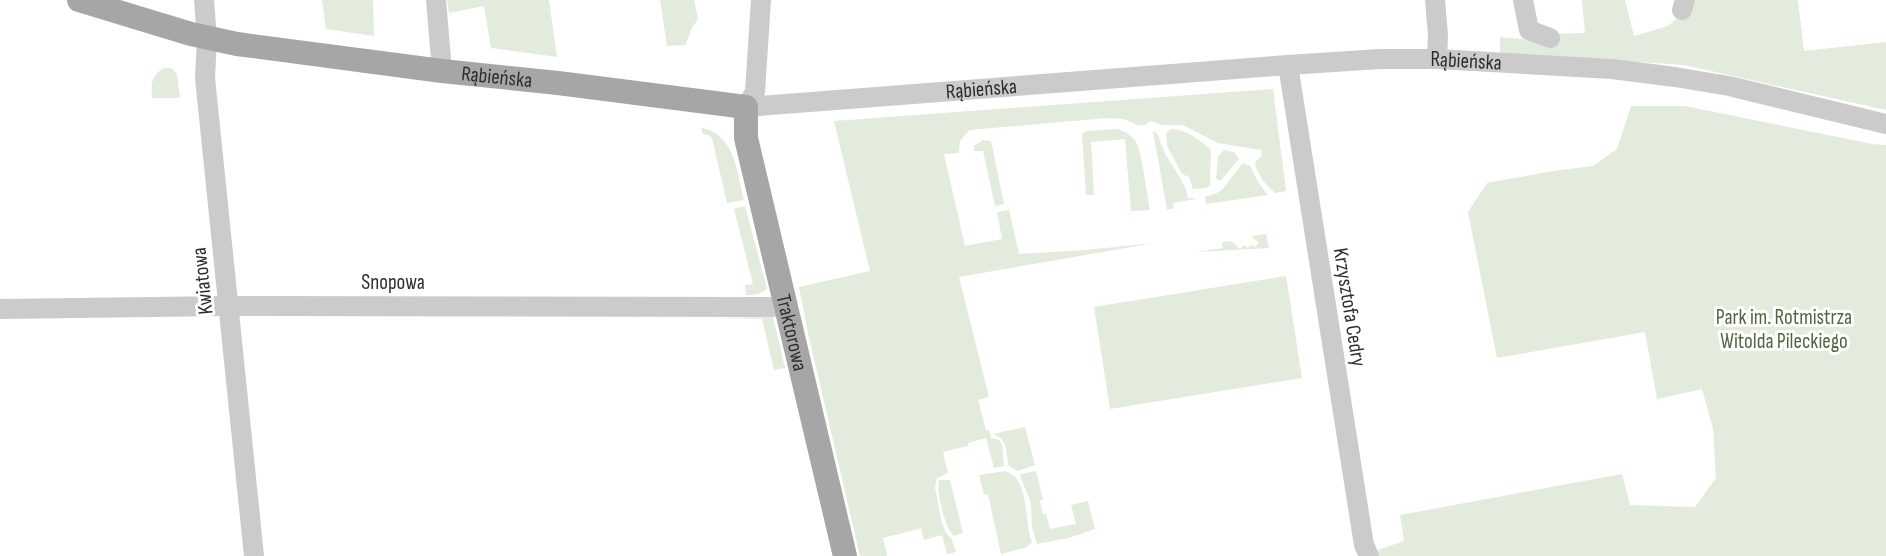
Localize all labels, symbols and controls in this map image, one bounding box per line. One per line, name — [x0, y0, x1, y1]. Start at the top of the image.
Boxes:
street label: Rąbieńska — [1431, 47, 1502, 76]
street label: Rąbieńska — [460, 61, 534, 93]
street label: Rąbieńska — [945, 74, 1018, 104]
street label: Kwiatowa — [187, 246, 218, 316]
street label: Krzysztofa Cedry — [1328, 246, 1371, 368]
street label: Snopowa — [361, 270, 425, 295]
street label: Traktorowa — [770, 292, 813, 373]
park label: Park im. Rotmistrza Witolda Pileckiego — [1716, 305, 1852, 354]

